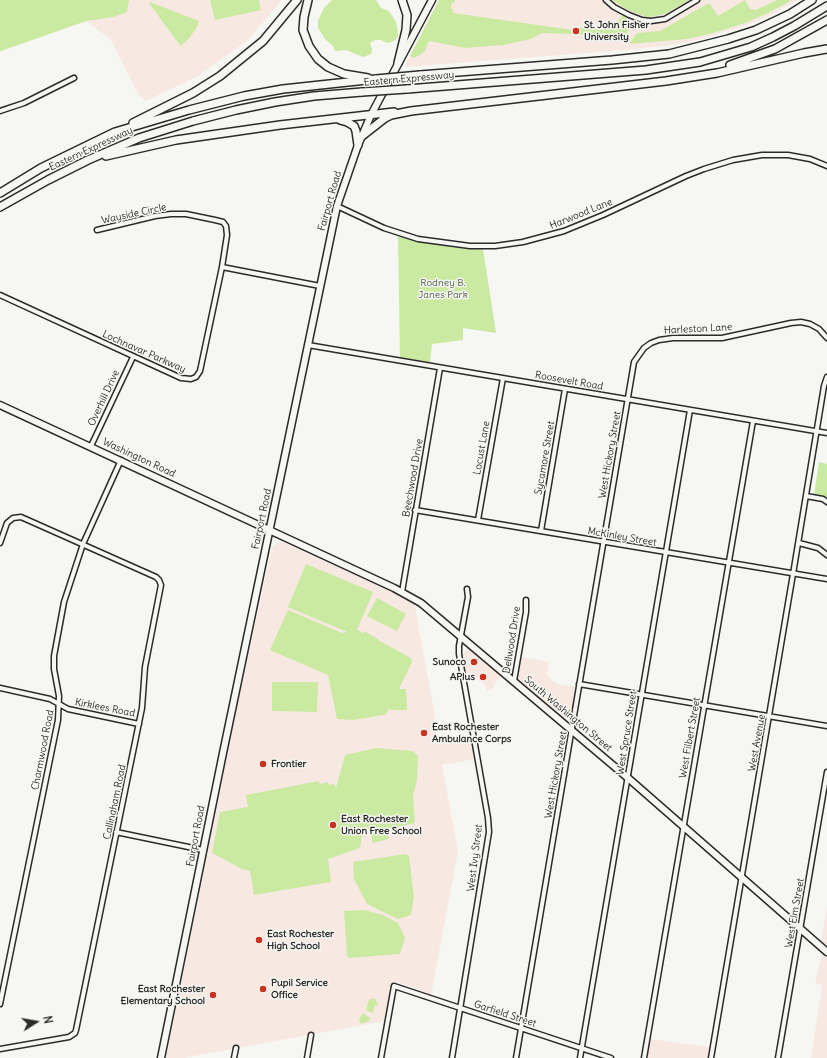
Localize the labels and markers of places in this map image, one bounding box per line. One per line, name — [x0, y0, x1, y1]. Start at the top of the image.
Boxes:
place label: St. John Fisher University — [584, 19, 650, 42]
marker: St. John Fisher University — [571, 26, 581, 36]
place label: Sunoco — [433, 656, 466, 668]
marker: Sunoco — [469, 657, 479, 667]
place label: APlus — [450, 671, 475, 683]
marker: APlus — [478, 672, 488, 682]
place label: East Rochester Ambulance Corps — [432, 721, 511, 744]
marker: East Rochester Ambulance Corps — [419, 728, 429, 738]
place label: Frontier — [271, 758, 307, 770]
marker: Frontier — [258, 759, 268, 769]
place label: East Rochester Union Free School — [341, 813, 422, 836]
marker: East Rochester Union Free School — [328, 820, 338, 830]
place label: East Rochester High School — [267, 928, 334, 952]
marker: East Rochester High School — [254, 935, 264, 945]
place label: Pupil Service Office — [271, 977, 328, 1000]
place label: East Rochester Elementary School — [121, 983, 205, 1006]
marker: Pupil Service Office — [258, 984, 268, 994]
marker: East Rochester Elementary School — [208, 990, 218, 1000]

